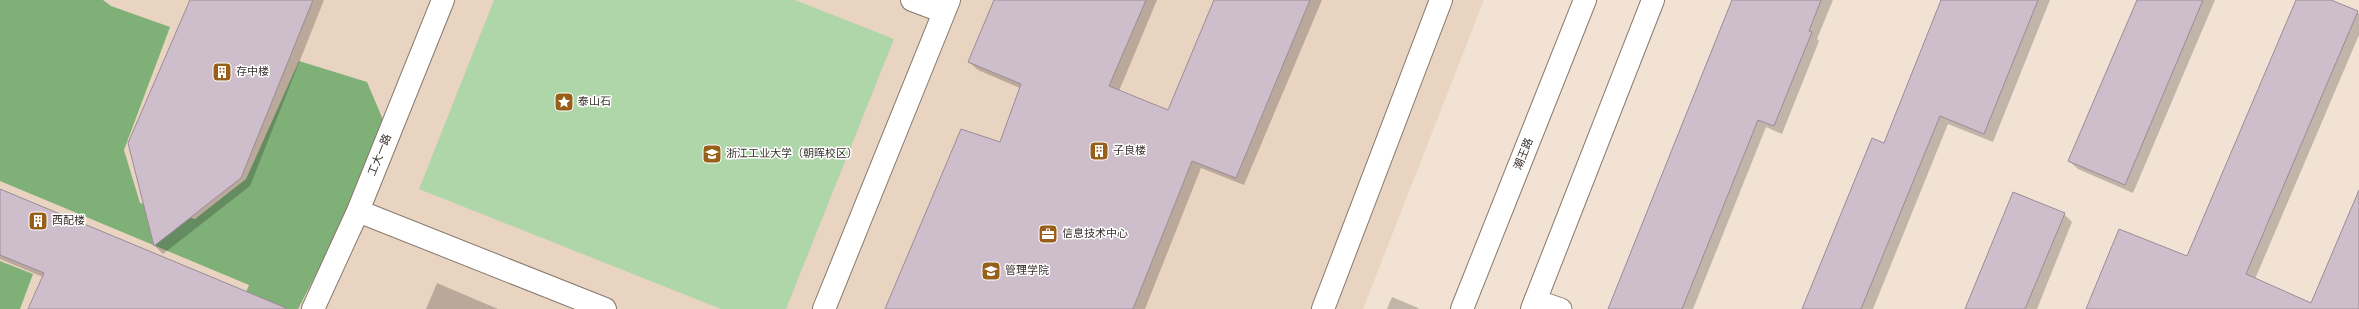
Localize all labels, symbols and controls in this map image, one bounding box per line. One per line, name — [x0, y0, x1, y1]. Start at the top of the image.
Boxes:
building icon: 存中楼 — [211, 61, 233, 83]
place label: 存中楼 — [236, 65, 269, 79]
place icon: 泰山石 — [553, 91, 575, 113]
place label: 泰山石 — [578, 95, 611, 109]
street label: 工大一路 — [365, 132, 395, 178]
street label: 潮王路 — [1511, 136, 1537, 172]
building icon: 子良楼 — [1088, 140, 1110, 162]
school or university icon: 浙江工业大学（朝晖校区） — [701, 143, 723, 165]
place label: 子良楼 — [1113, 144, 1146, 158]
place label: 浙江工业大学（朝晖校区） — [726, 147, 858, 161]
building icon: 西配楼 — [27, 210, 49, 232]
place label: 西配楼 — [52, 214, 85, 228]
office icon: 信息技术中心 — [1037, 223, 1059, 245]
place label: 信息技术中心 — [1062, 227, 1128, 241]
school or university icon: 管理学院 — [980, 260, 1002, 282]
place label: 管理学院 — [1005, 264, 1049, 278]

